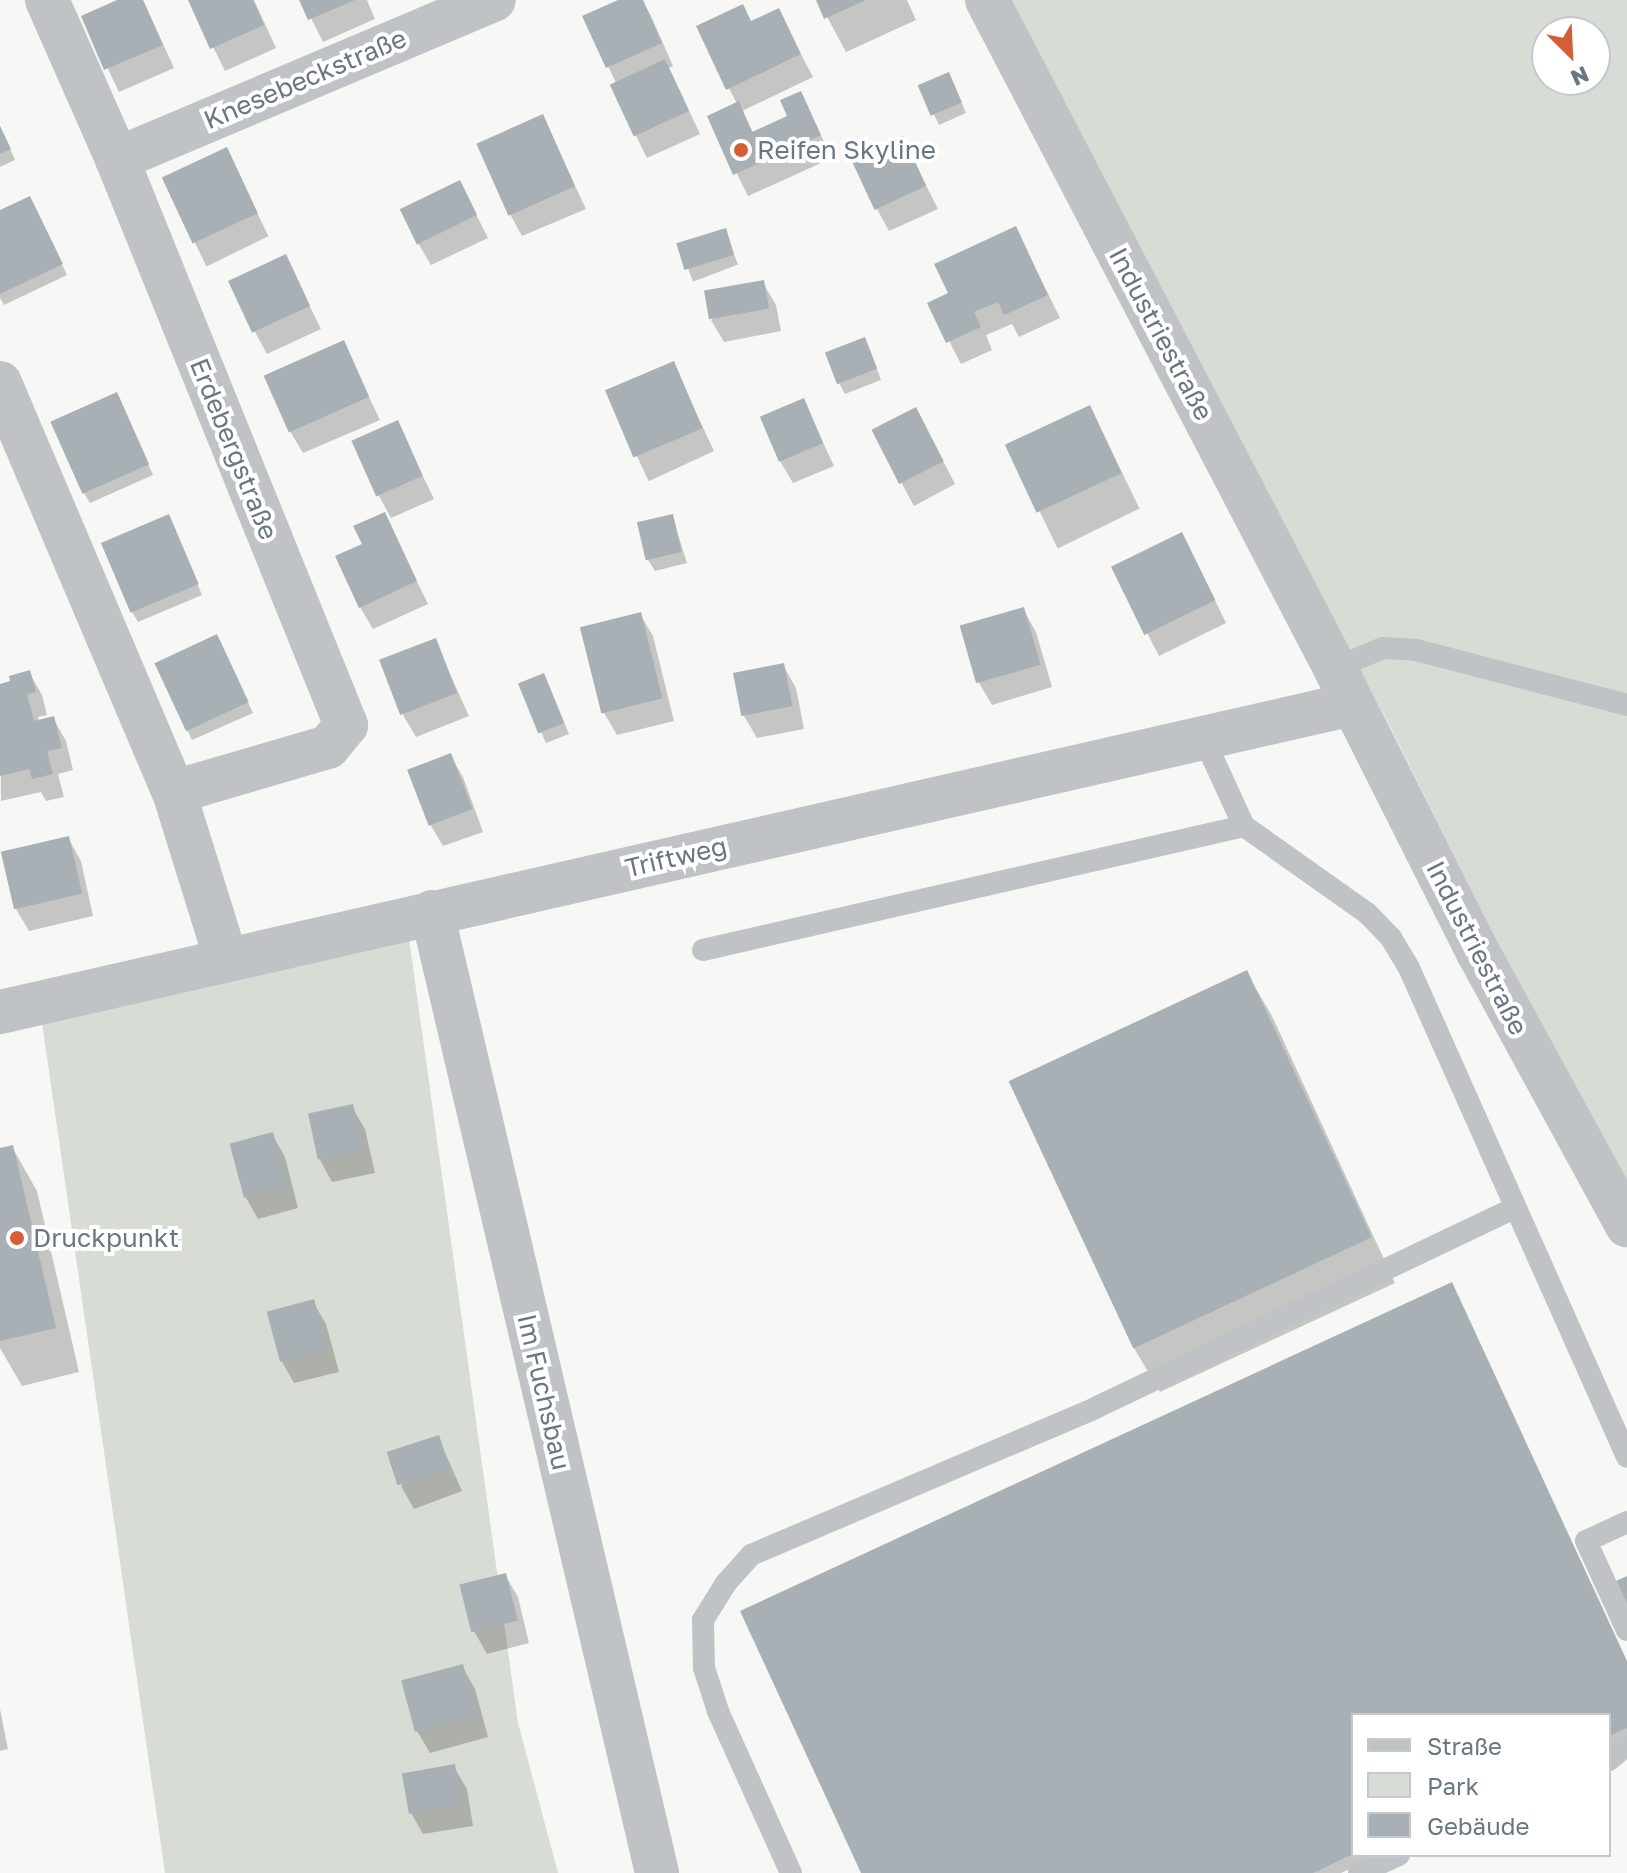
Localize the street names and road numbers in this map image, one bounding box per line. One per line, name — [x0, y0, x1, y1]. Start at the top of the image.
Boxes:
street label: Knesebeckstraße — [199, 22, 411, 136]
street label: Industriestraße — [1102, 242, 1220, 426]
street label: Erdebergstraße — [183, 354, 285, 544]
street label: Triftweg — [622, 830, 730, 884]
street label: Industriestraße — [1420, 856, 1534, 1040]
street label: Im Fuchsbau — [511, 1311, 577, 1473]

